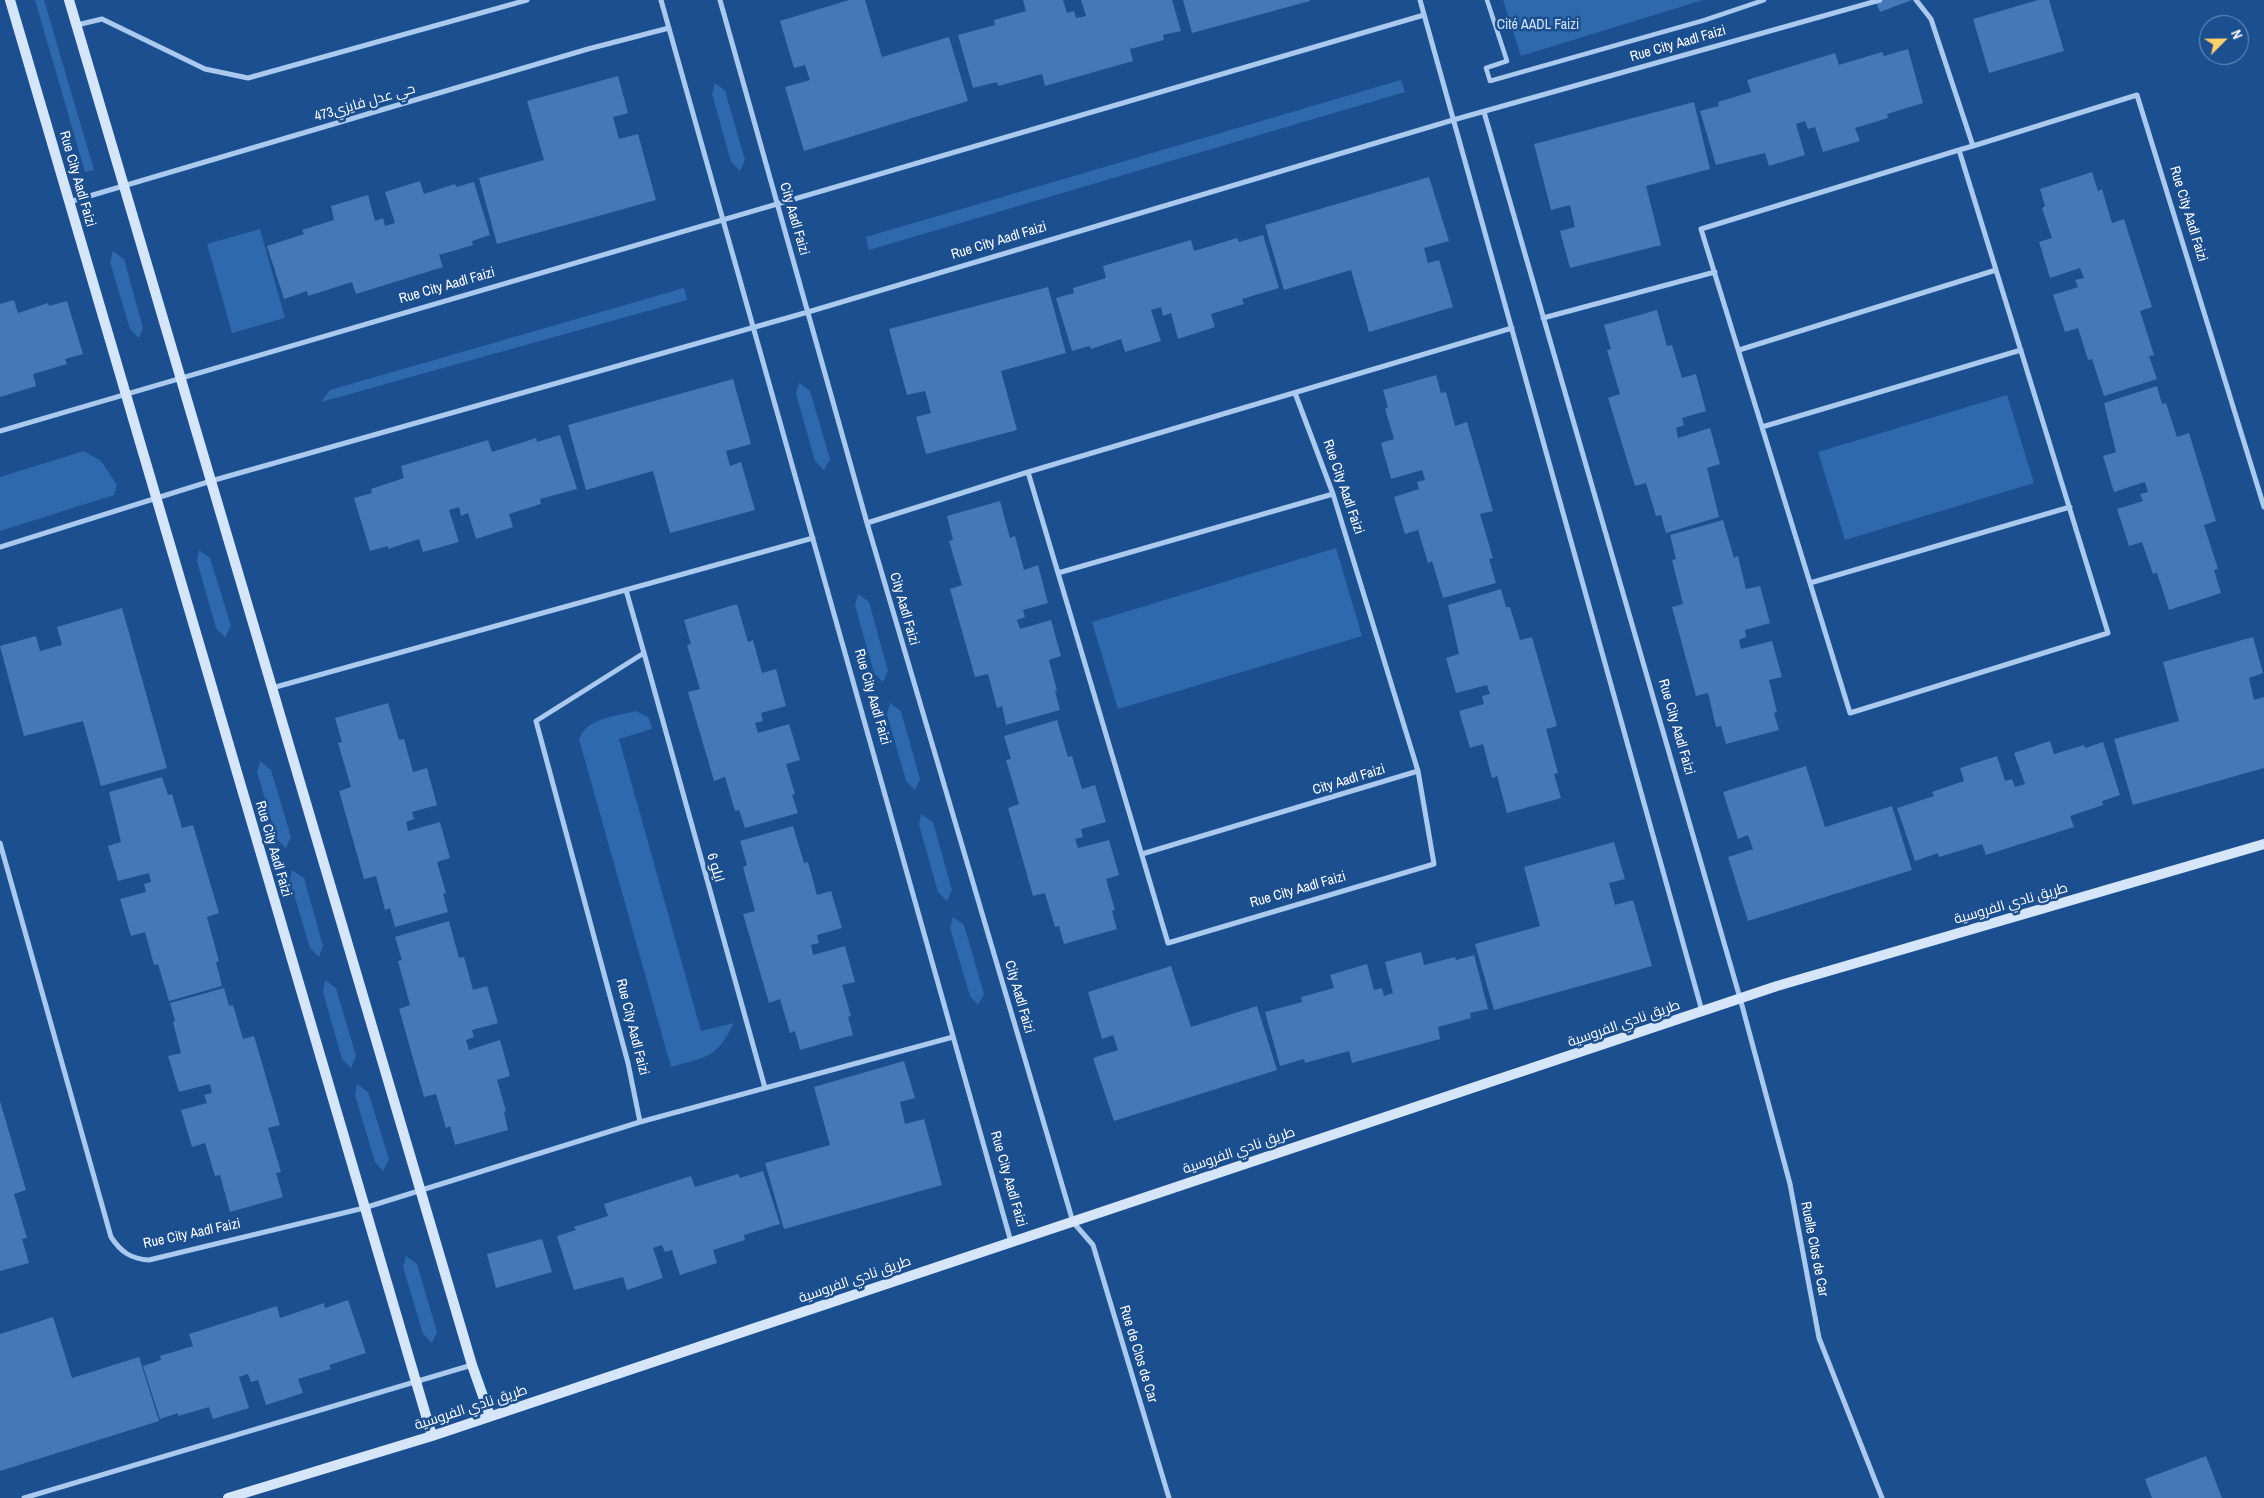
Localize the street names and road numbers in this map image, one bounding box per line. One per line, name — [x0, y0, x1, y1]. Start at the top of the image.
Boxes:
street label: Rue City Aadl Faizi — [1628, 22, 1728, 66]
street label: 473حي عدل فايزي — [313, 81, 417, 125]
street label: Rue City Aadl Faizi — [55, 129, 99, 229]
street label: Rue City Aadl Faizi — [2165, 164, 2211, 264]
street label: City Aadl Faizi — [776, 181, 812, 257]
street label: Rue City Aadl Faizi — [949, 218, 1049, 264]
street label: Rue City Aadl Faizi — [397, 264, 497, 308]
street label: Rue City Aadl Faizi — [1319, 437, 1367, 537]
street label: City Aadl Faizi — [886, 571, 922, 647]
street label: Rue City Aadl Faizi — [850, 647, 894, 747]
street label: Rue City Aadl Faizi — [1654, 677, 1698, 777]
street label: City Aadl Faizi — [1311, 761, 1387, 799]
street label: Rue City Aadl Faizi — [251, 799, 295, 899]
street label: ايلو 6 — [703, 852, 727, 884]
street label: Rue City Aadl Faizi — [1248, 868, 1348, 912]
street label: طريق نادي الفروسية — [1952, 880, 2070, 928]
street label: City Aadl Faizi — [1001, 959, 1037, 1035]
street label: Rue City Aadl Faizi — [612, 977, 652, 1077]
street label: طريق نادي الفروسية — [1566, 997, 1682, 1051]
street label: طريق نادي الفروسية — [1181, 1124, 1297, 1178]
street label: Rue City Aadl Faizi — [986, 1129, 1030, 1229]
street label: Ruelle Clos de Car — [1797, 1200, 1831, 1298]
street label: Rue City Aadl Faizi — [142, 1215, 242, 1253]
street label: طريق نادي الفروسية — [797, 1253, 913, 1307]
street label: Rue de Clos de Car — [1115, 1303, 1161, 1405]
street label: طريق نادي الفروسية — [412, 1382, 530, 1434]

